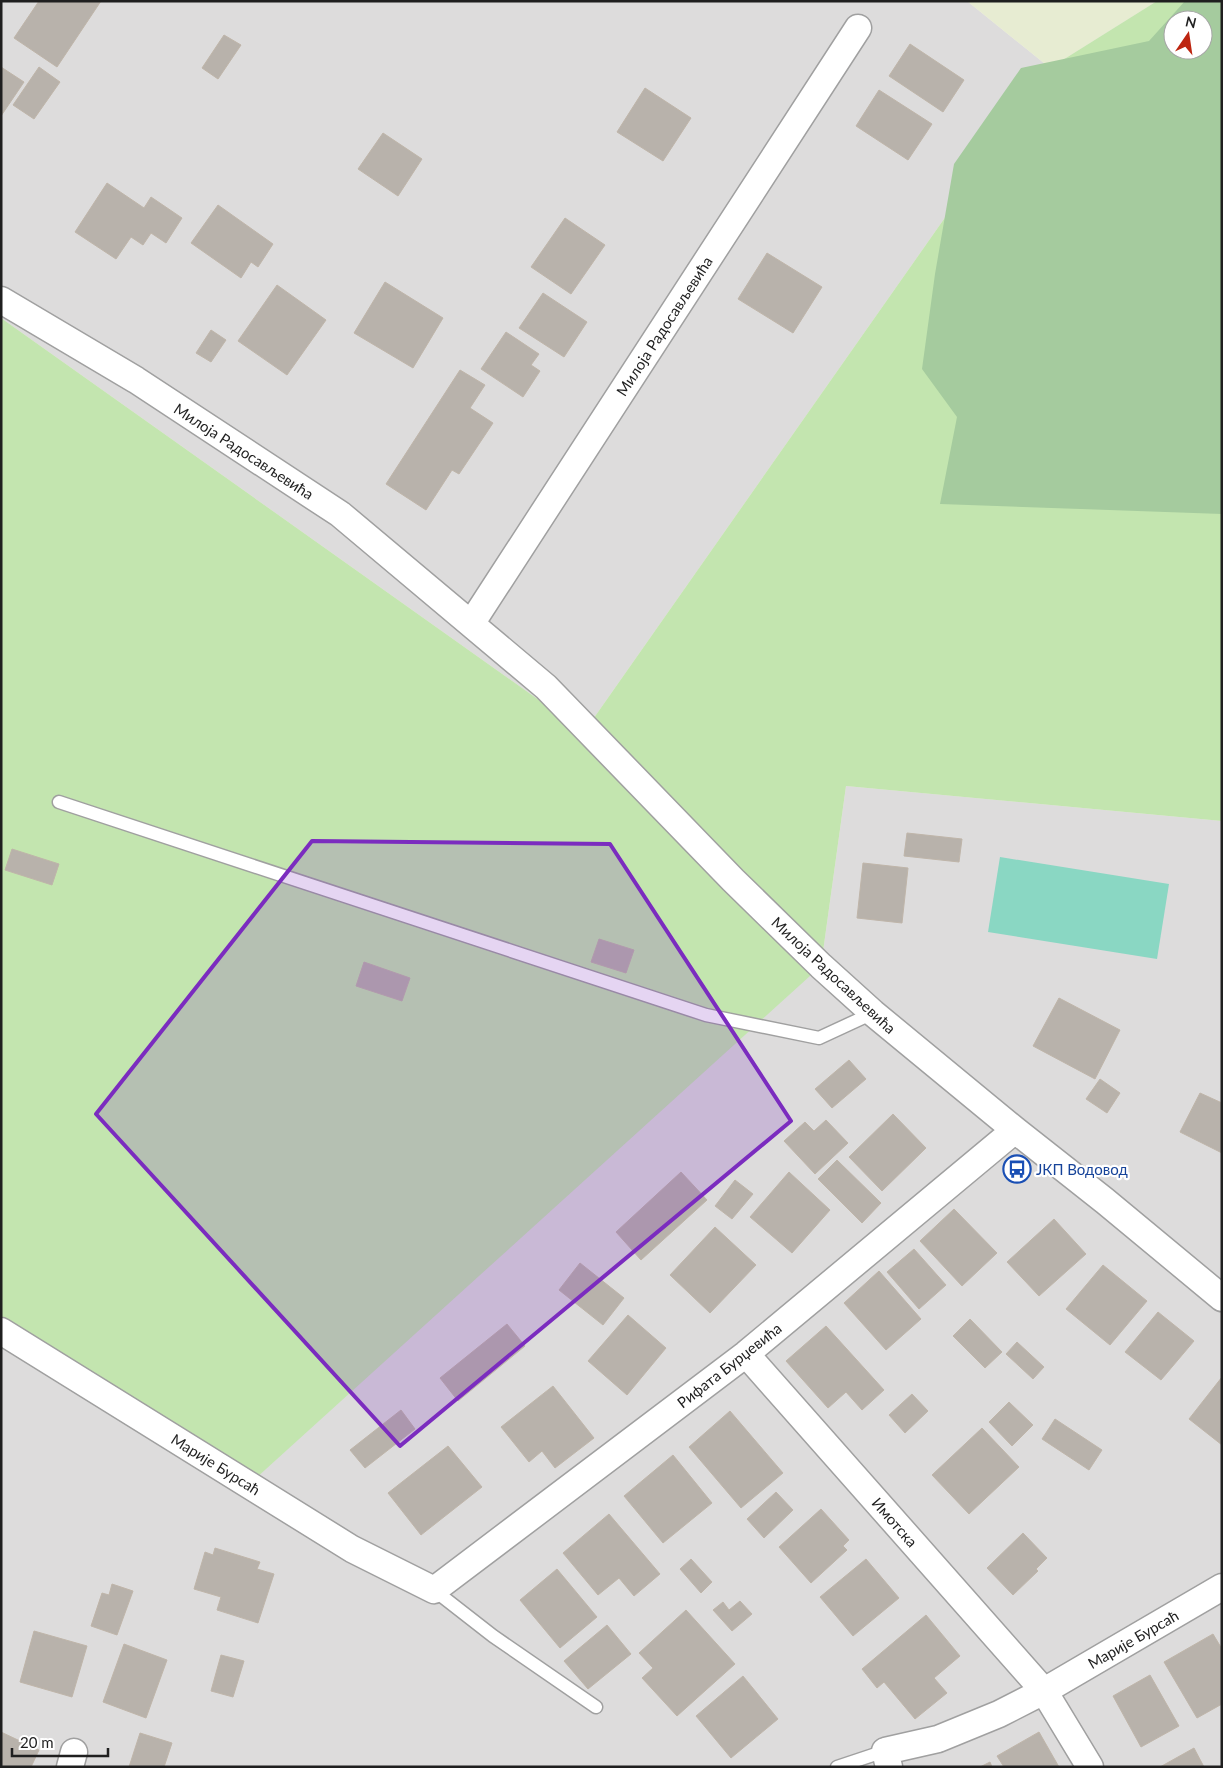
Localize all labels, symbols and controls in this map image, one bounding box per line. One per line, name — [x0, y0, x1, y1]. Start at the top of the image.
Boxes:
north arrow — [1163, 10, 1213, 60]
text: N — [1184, 12, 1198, 31]
street label: Милоја Радосављевића — [612, 253, 716, 399]
street label: Милоја Радосављевића — [171, 399, 317, 503]
street label: Милоја Радосављевића — [768, 913, 900, 1037]
bus stop icon: ЈКП Водовод — [1002, 1154, 1032, 1184]
place label: ЈКП Водовод — [1036, 1160, 1128, 1178]
street label: Рифата Бурџевића — [673, 1319, 785, 1411]
street label: Марије Бурсаћ — [168, 1429, 264, 1499]
street label: Имотска — [869, 1494, 921, 1550]
street label: Марије Бурсаћ — [1084, 1606, 1182, 1672]
scale bar — [12, 1726, 109, 1758]
text: 20 m — [20, 1733, 54, 1751]

